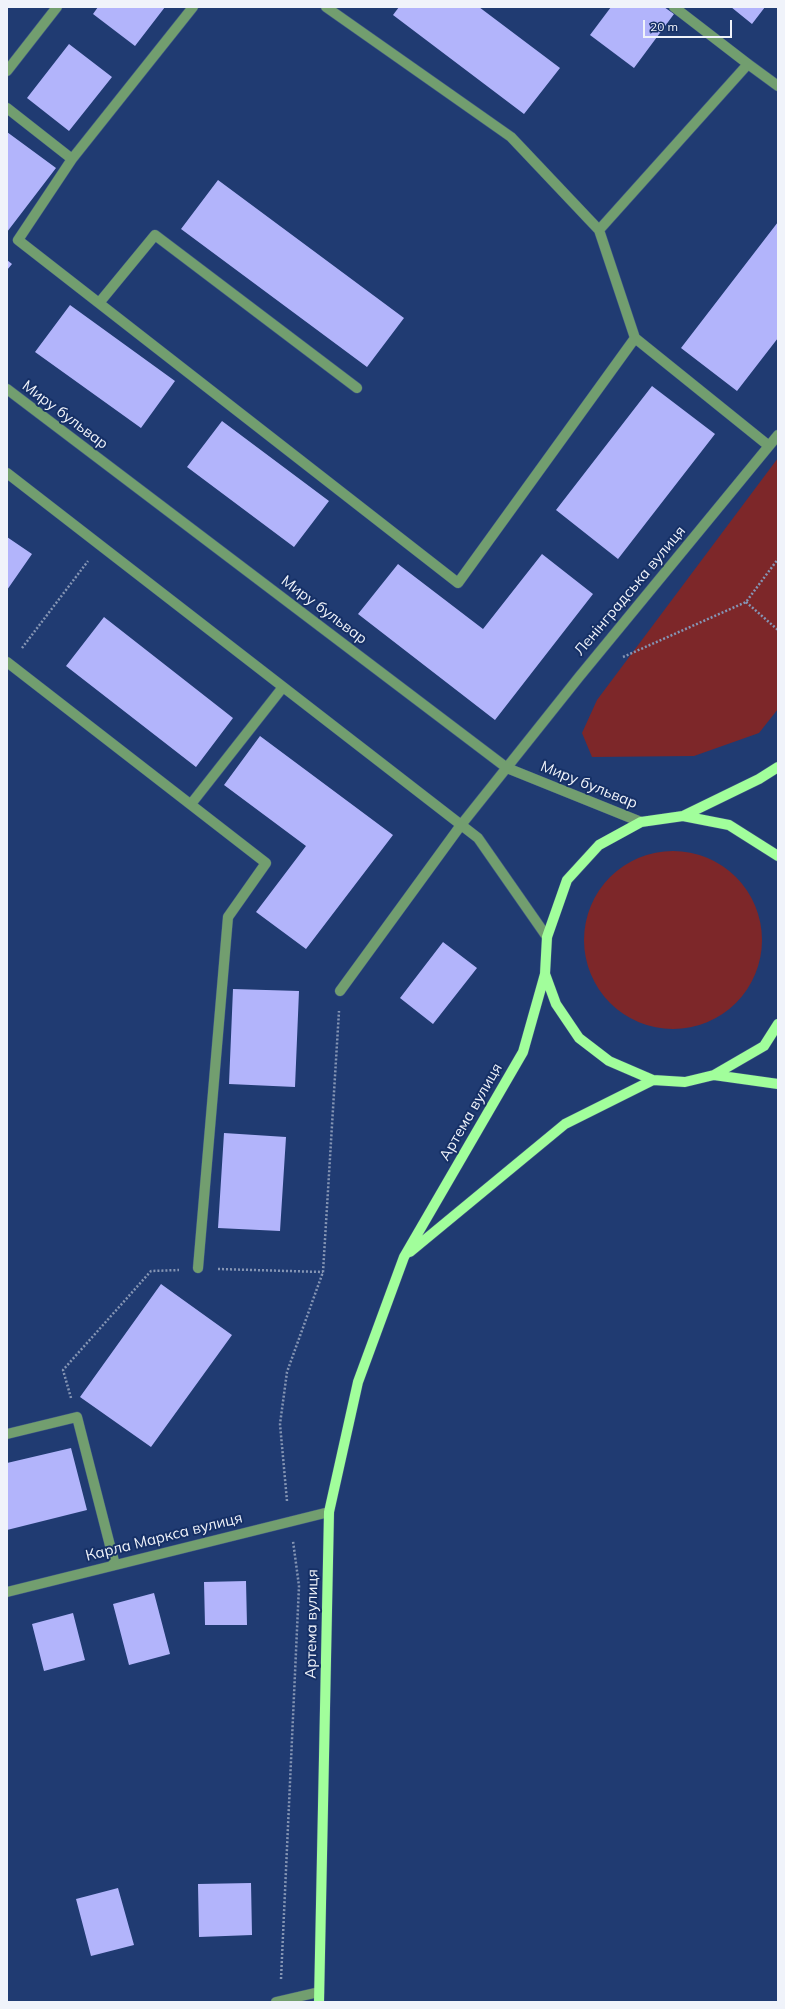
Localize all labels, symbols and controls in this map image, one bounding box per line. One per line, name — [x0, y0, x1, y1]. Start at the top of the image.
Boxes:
scale bar — [645, 12, 734, 38]
text: 20 m — [650, 19, 678, 34]
street label: Миру бульвар — [18, 377, 112, 453]
street label: Ленінградська вулиця — [571, 523, 689, 659]
street label: Миру бульвар — [277, 572, 371, 648]
street label: Миру бульвар — [538, 757, 640, 813]
street label: Артема вулиця — [436, 1060, 506, 1164]
street label: Карла Маркса вулиця — [84, 1509, 244, 1565]
street label: Артема вулиця — [302, 1569, 322, 1679]

